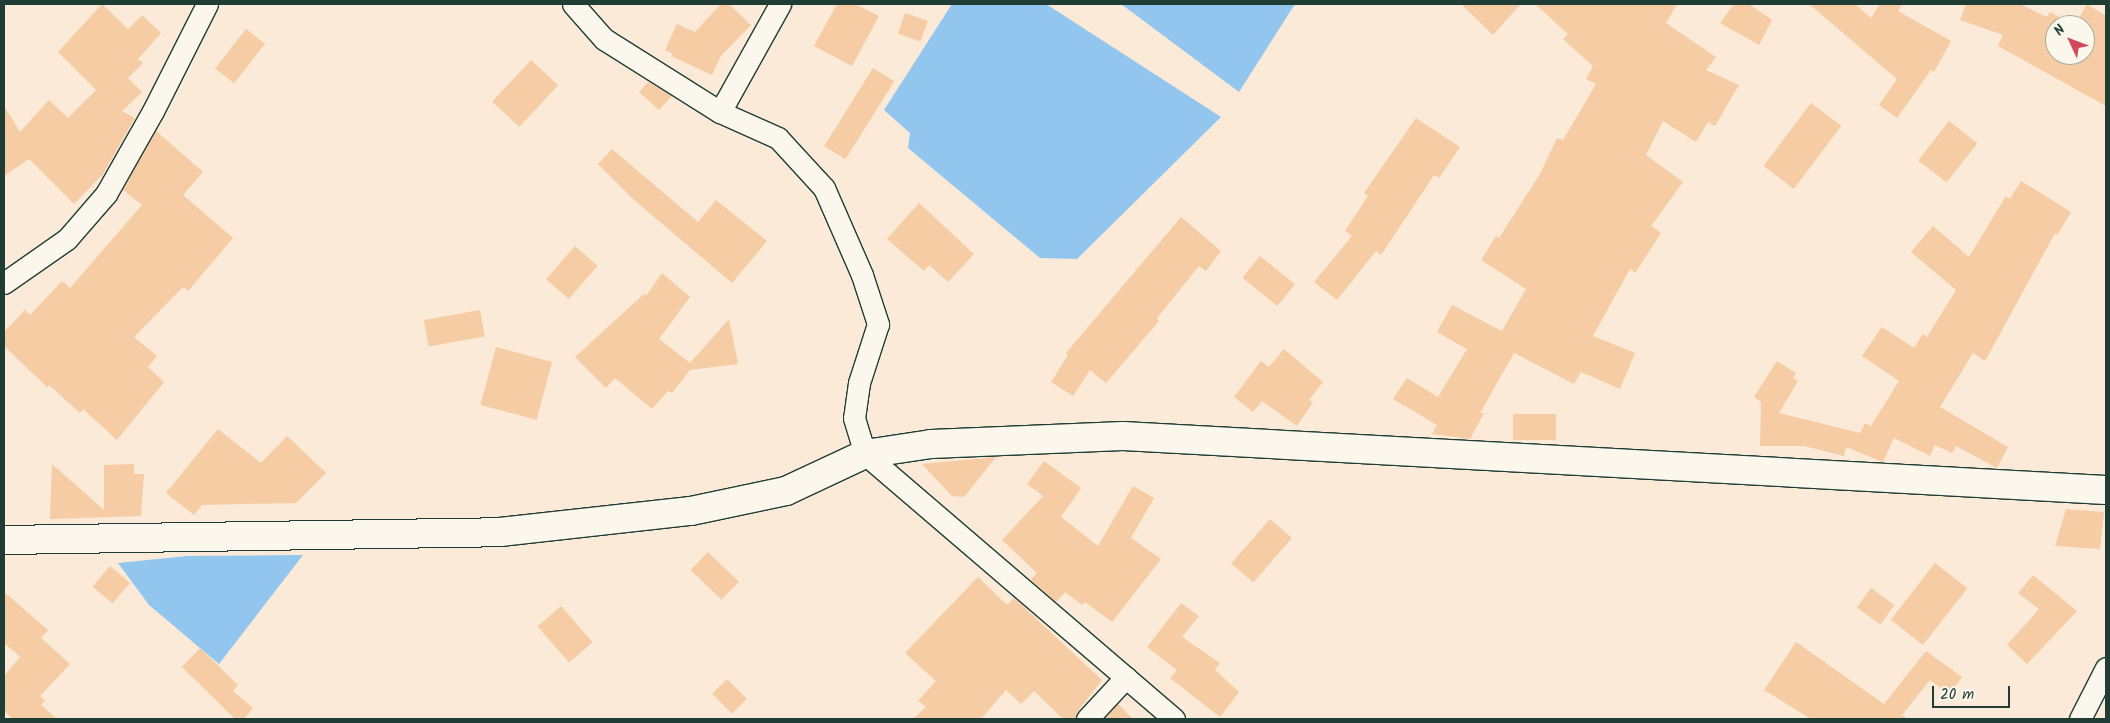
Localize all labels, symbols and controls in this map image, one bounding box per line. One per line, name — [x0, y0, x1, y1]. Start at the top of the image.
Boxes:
north arrow — [2045, 15, 2095, 65]
text: N — [2049, 20, 2071, 41]
scale bar — [1935, 676, 2012, 708]
text: 20 m — [1940, 683, 1974, 707]

